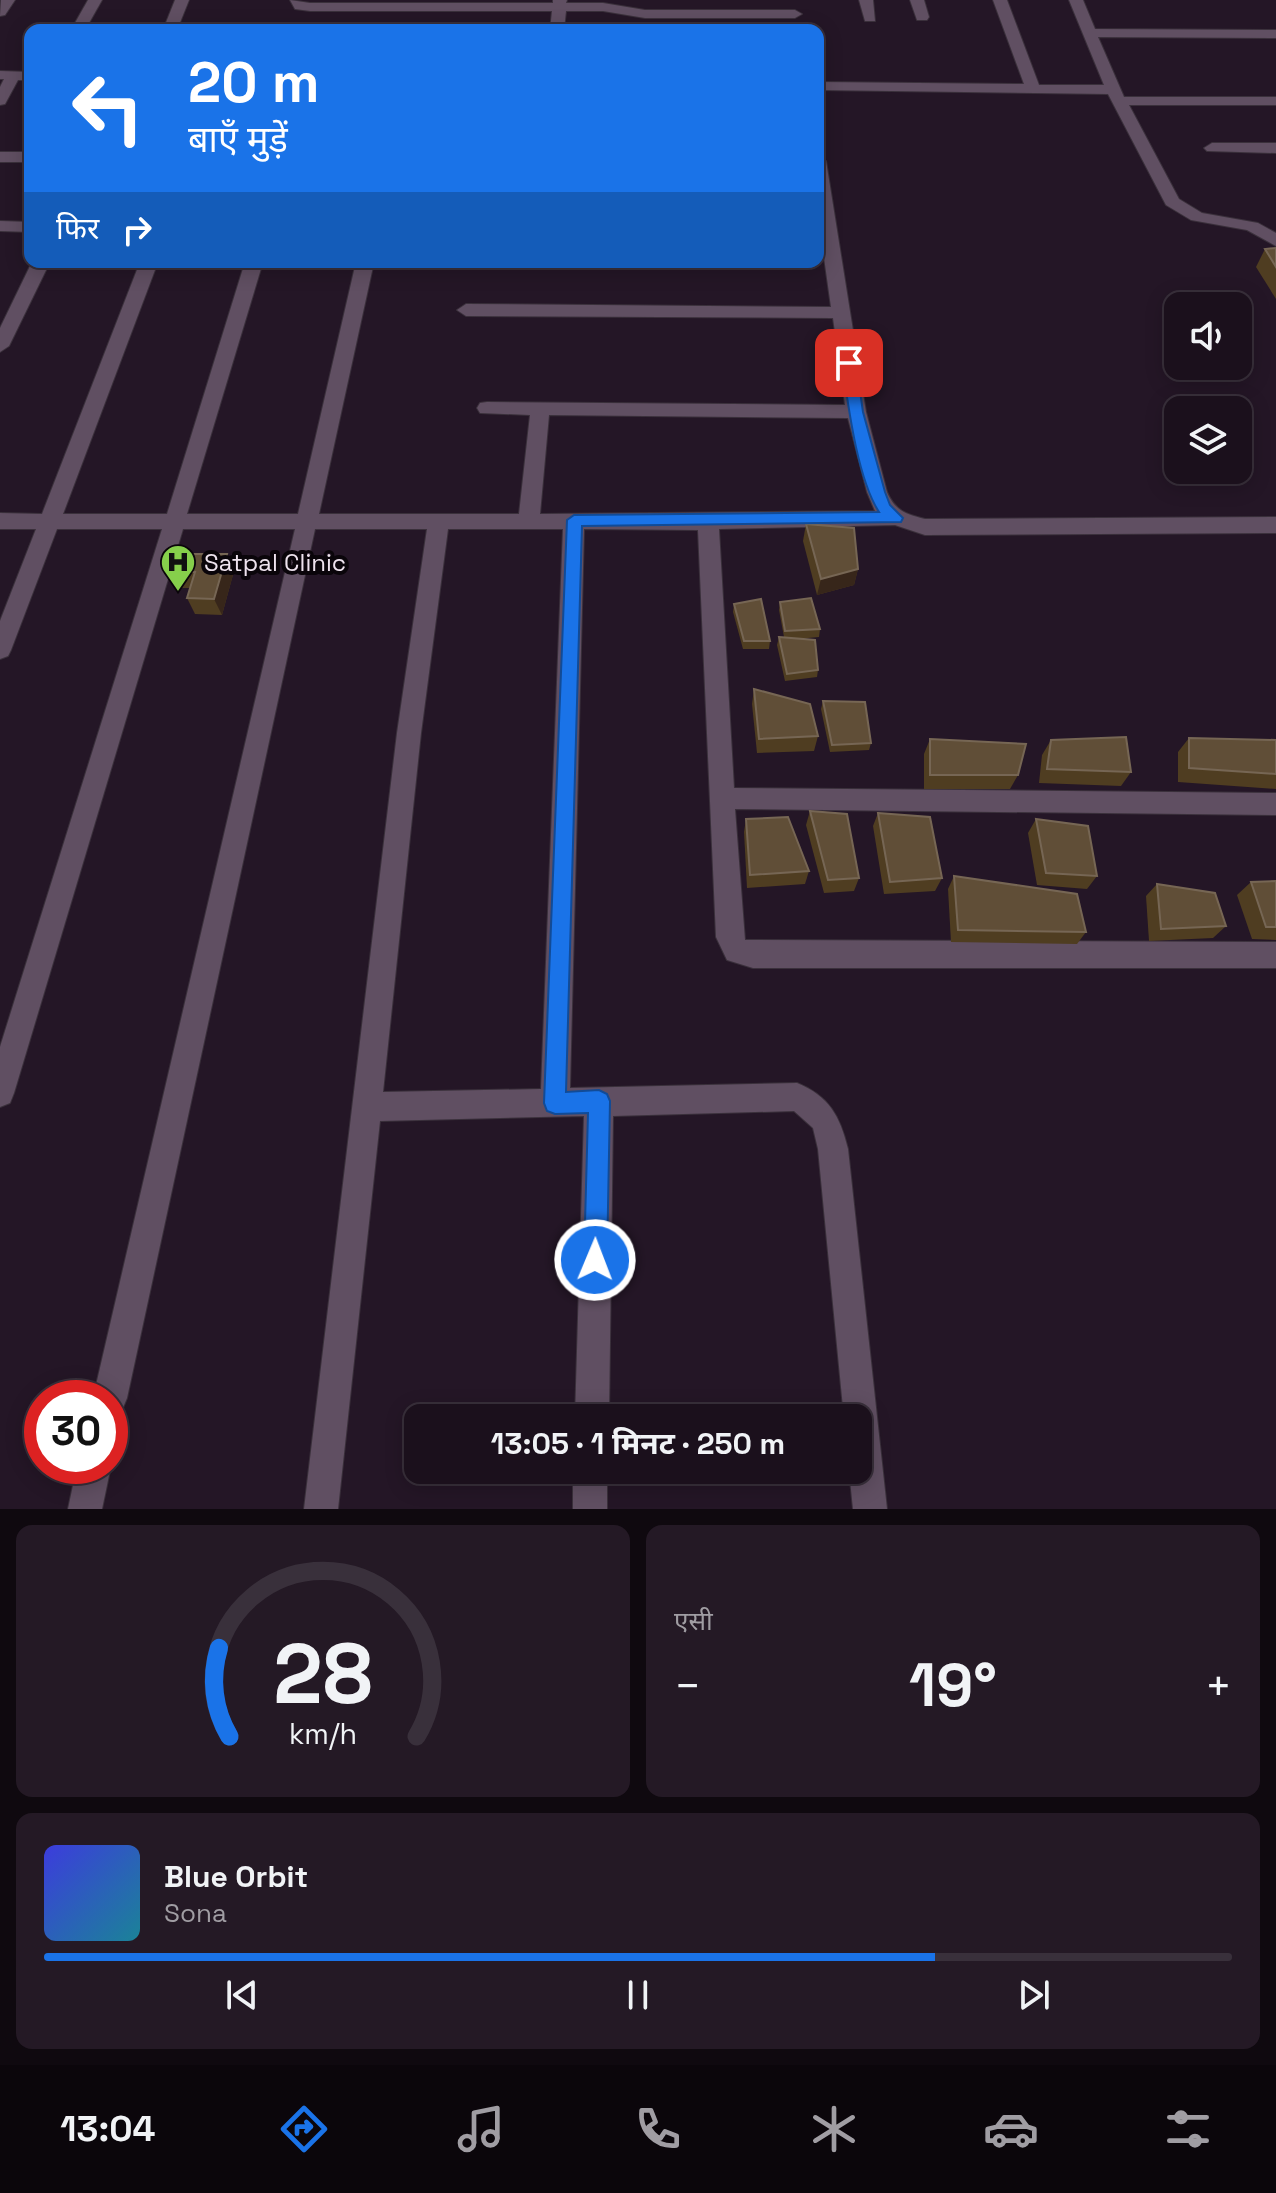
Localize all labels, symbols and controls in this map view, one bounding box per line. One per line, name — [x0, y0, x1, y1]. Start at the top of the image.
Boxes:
text: 20 m — [188, 47, 320, 118]
icon: left — [56, 56, 160, 160]
text: बाएँ मुड़ें — [188, 117, 288, 163]
icon: right — [115, 208, 159, 252]
text: फिर — [56, 209, 99, 248]
map controls — [1164, 292, 1252, 484]
button: sound — [1164, 292, 1252, 380]
pin — [815, 329, 883, 397]
icon: arrive — [827, 341, 871, 385]
button: layers — [1164, 396, 1252, 484]
hospital icon: Satpal Clinic — [159, 543, 197, 593]
place label: Satpal Clinic — [204, 547, 346, 578]
position arrow — [553, 1218, 637, 1302]
speed limit sign: 30 — [24, 1380, 128, 1484]
text: 13:05 · 1 मिनट · 250 m — [491, 1424, 785, 1463]
text: एसी — [674, 1604, 713, 1638]
text: 28 — [273, 1621, 373, 1727]
text: 19° — [909, 1647, 997, 1724]
text: − — [674, 1658, 701, 1714]
text: + — [1205, 1658, 1232, 1714]
text: km/h — [289, 1716, 357, 1752]
text: Blue Orbit — [164, 1857, 308, 1896]
text: Sona — [164, 1896, 227, 1930]
icon: previous — [220, 1973, 264, 2017]
icon: pause — [616, 1973, 660, 2017]
icon: next — [1012, 1973, 1056, 2017]
icon: directions — [276, 2101, 332, 2157]
icon: music — [453, 2101, 509, 2157]
icon: phone — [630, 2101, 686, 2157]
icon: climate — [806, 2101, 862, 2157]
icon: car — [983, 2101, 1039, 2157]
icon: filters — [1160, 2101, 1216, 2157]
text: 13:04 — [60, 2106, 155, 2152]

